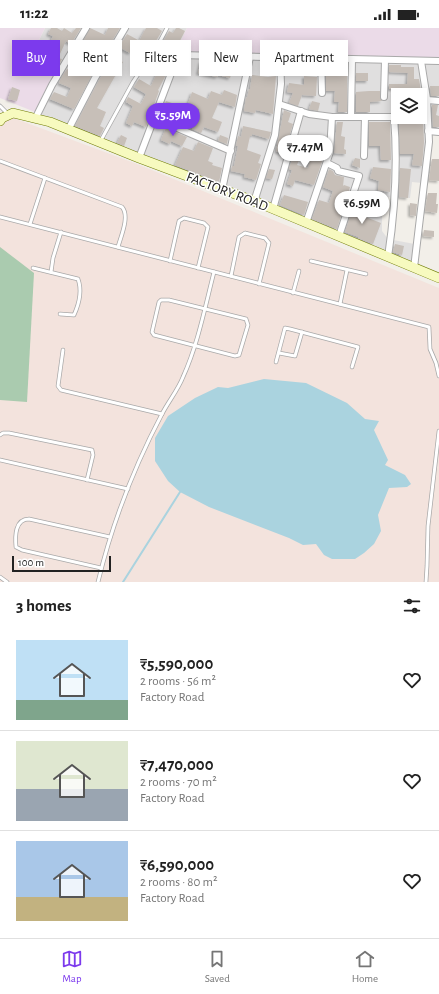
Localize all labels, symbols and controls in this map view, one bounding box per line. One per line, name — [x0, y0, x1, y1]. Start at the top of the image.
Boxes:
text: 11:22 — [20, 6, 48, 21]
chip: Buy — [12, 40, 60, 76]
chip: Rent — [68, 40, 122, 76]
chip: Filters — [130, 40, 191, 76]
chip: New — [199, 40, 252, 76]
chip: Apartment — [260, 40, 348, 76]
map controls — [391, 88, 427, 124]
button: layers — [391, 88, 427, 124]
pin: ₹5.59M — [140, 103, 206, 137]
text: ₹5.59M — [155, 109, 191, 122]
pin: ₹7.47M — [272, 135, 338, 169]
text: ₹7.47M — [287, 141, 323, 154]
street label: FACTORY ROAD — [184, 170, 270, 214]
pin: ₹6.59M — [329, 191, 395, 225]
text: ₹6.59M — [344, 197, 380, 210]
scale bar — [12, 554, 111, 573]
text: 100 m — [18, 557, 44, 568]
icon: filters — [401, 595, 423, 617]
text: 3 homes — [16, 597, 72, 614]
text: ₹5,590,000 — [140, 655, 213, 672]
icon: home — [48, 656, 96, 704]
icon: heart — [401, 669, 423, 691]
text: 2 rooms · 56 m² — [140, 675, 216, 688]
text: Factory Road — [140, 691, 204, 704]
text: ₹7,470,000 — [140, 756, 214, 773]
icon: home — [48, 757, 96, 805]
icon: heart — [401, 770, 423, 792]
text: 2 rooms · 70 m² — [140, 776, 217, 789]
text: Factory Road — [140, 792, 204, 805]
text: ₹6,590,000 — [140, 856, 214, 873]
icon: home — [48, 857, 96, 905]
icon: heart — [401, 870, 423, 892]
text: 2 rooms · 80 m² — [140, 876, 217, 889]
text: Factory Road — [140, 892, 204, 905]
tab: Map — [61, 948, 83, 985]
tab: Saved — [205, 948, 230, 985]
tab: Home — [352, 948, 378, 985]

